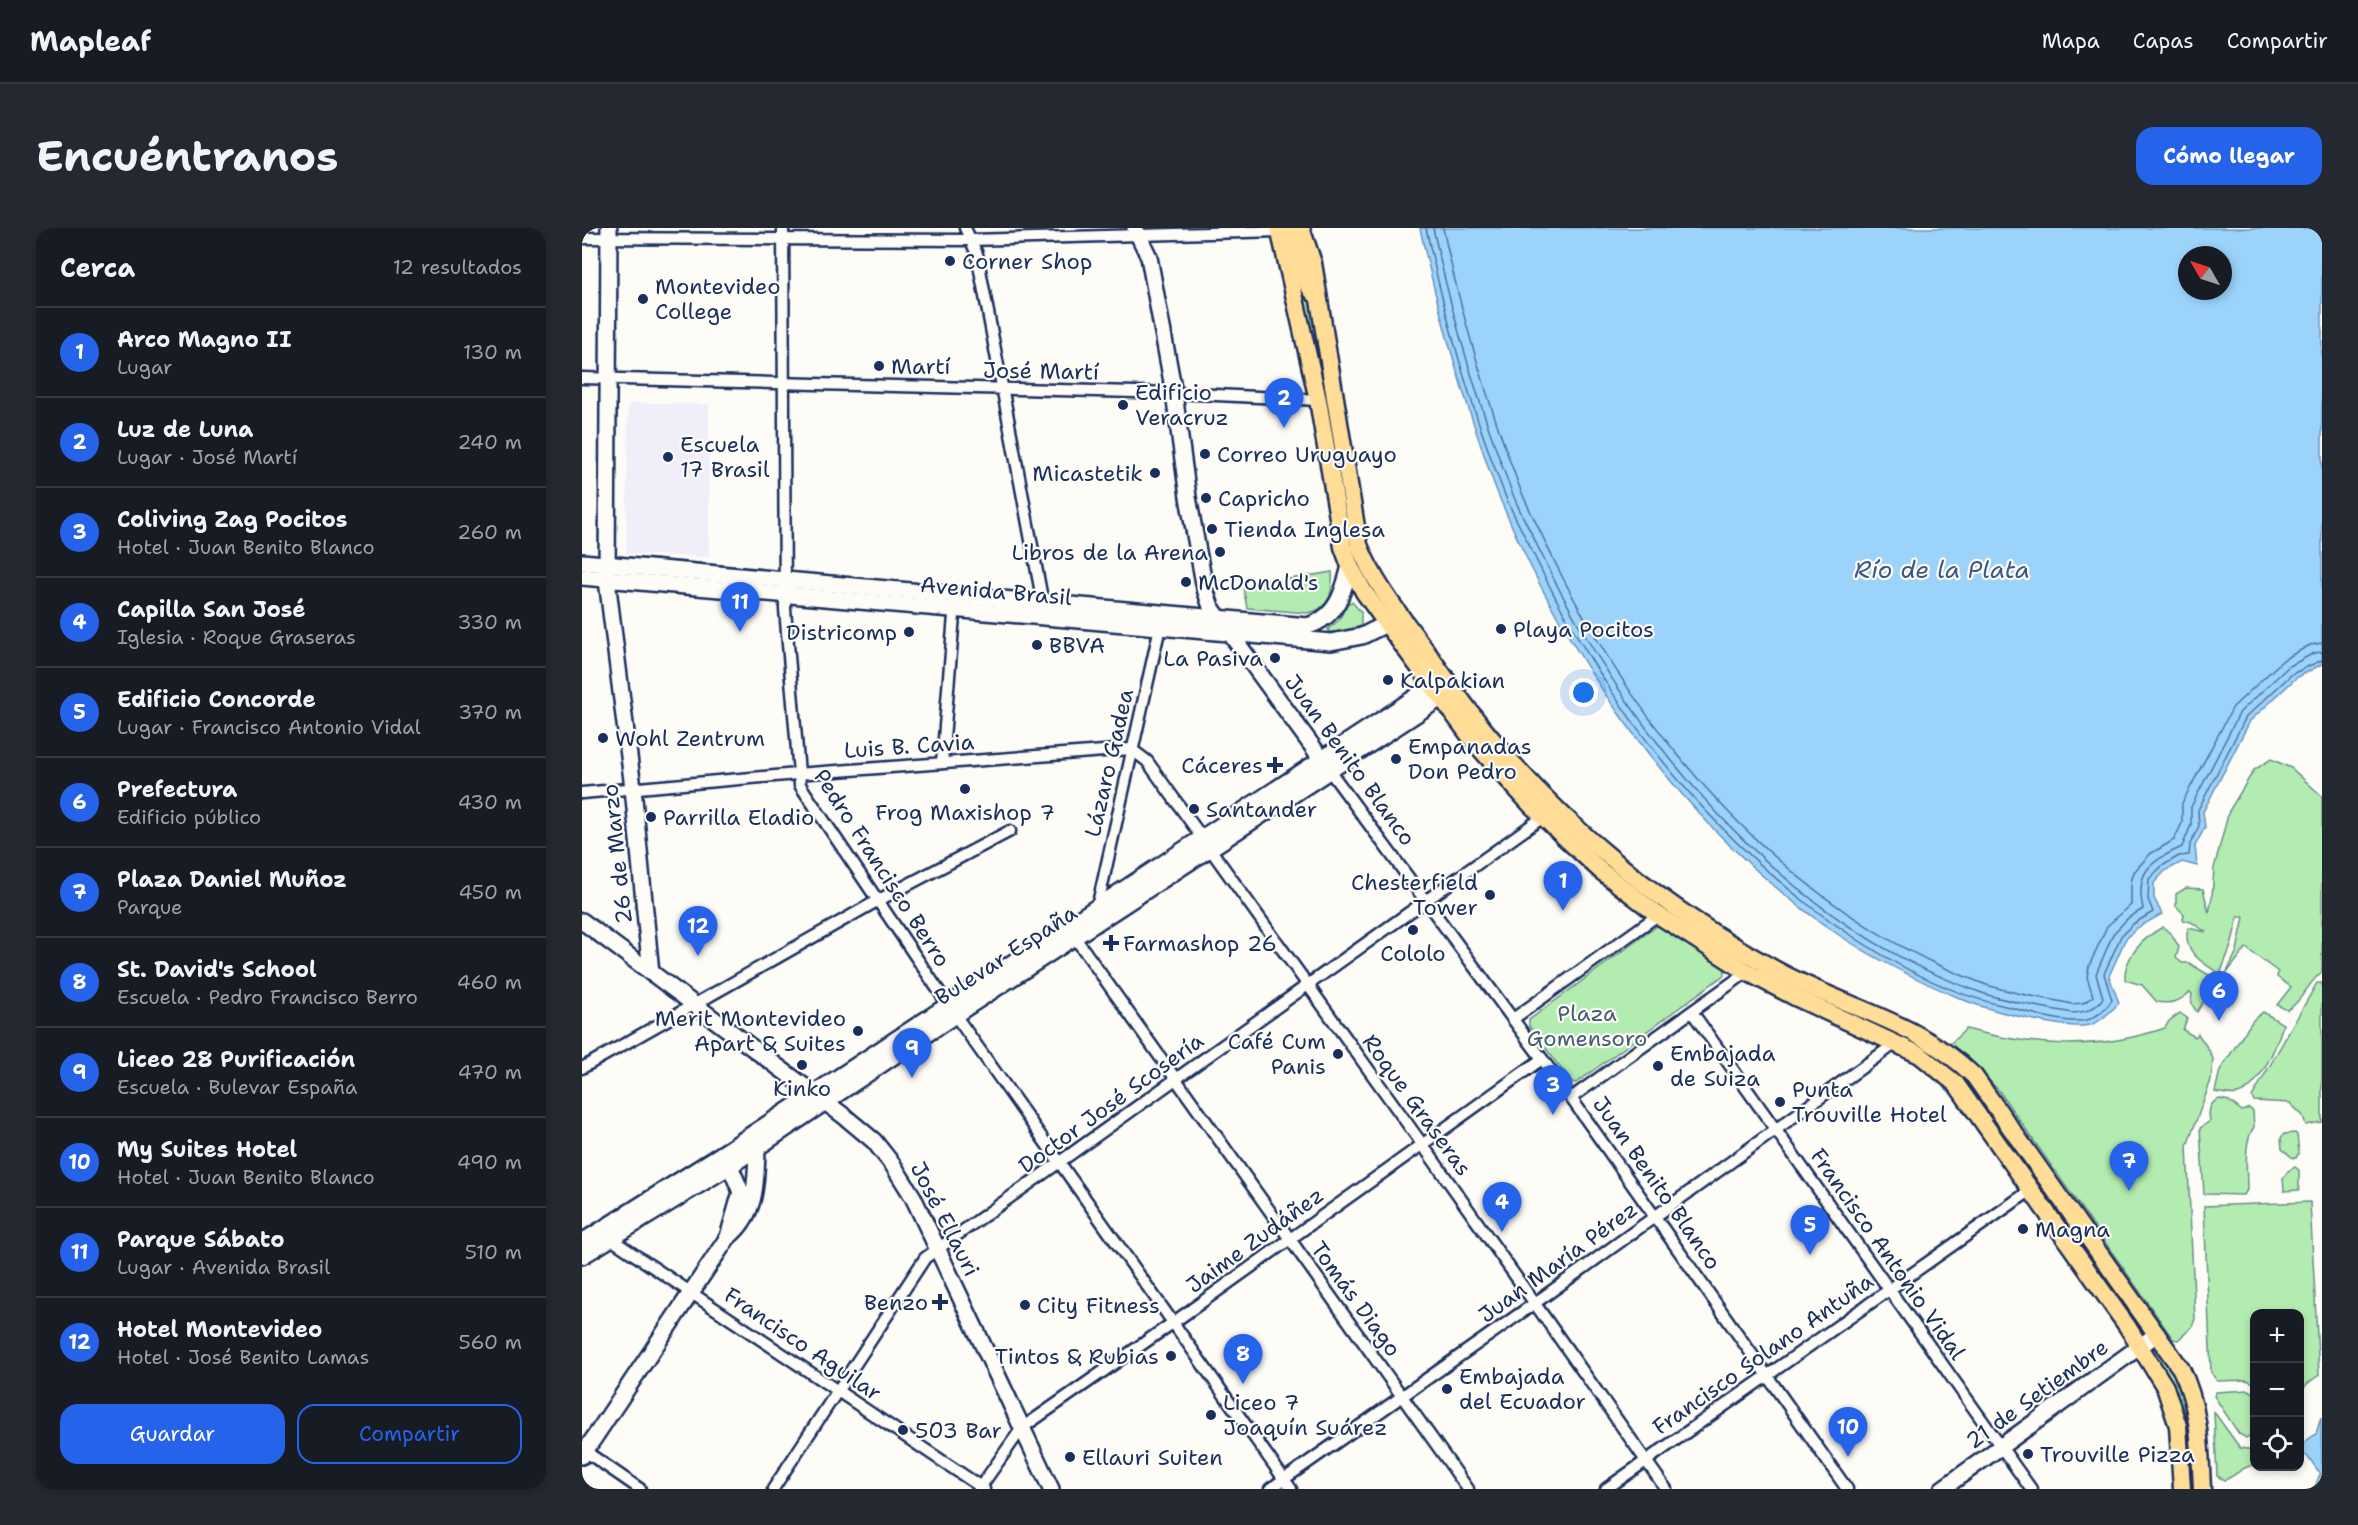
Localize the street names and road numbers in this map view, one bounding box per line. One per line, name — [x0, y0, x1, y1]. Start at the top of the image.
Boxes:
street label: José Martí — [983, 355, 1099, 387]
street label: Avenida Brasil — [919, 570, 1073, 612]
street label: Juan Benito Blanco — [1278, 668, 1422, 852]
street label: Lázaro Gadea — [1078, 686, 1140, 840]
street label: Luis B. Cavia — [843, 727, 975, 765]
street label: Pedro Francisco Berro — [807, 763, 957, 973]
street label: 26 de Marzo — [595, 782, 639, 926]
street label: Bulevar España — [929, 898, 1083, 1012]
street label: Doctor José Scosería — [1013, 1026, 1210, 1180]
street label: Roque Graseras — [1356, 1028, 1478, 1182]
street label: Juan Benito Blanco — [1586, 1091, 1728, 1275]
street label: Francisco Antonio Vidal — [1804, 1143, 1972, 1366]
street label: José Ellauri — [904, 1157, 986, 1281]
street label: Jaime Zudáñez — [1181, 1180, 1329, 1300]
street label: Juan María Pérez — [1473, 1195, 1643, 1329]
street label: Tomás Diago — [1304, 1236, 1408, 1362]
street label: Francisco Solano Antuña — [1647, 1267, 1879, 1441]
street label: Francisco Aguilar — [719, 1281, 887, 1407]
street label: 21 de Setiembre — [1960, 1332, 2114, 1456]

